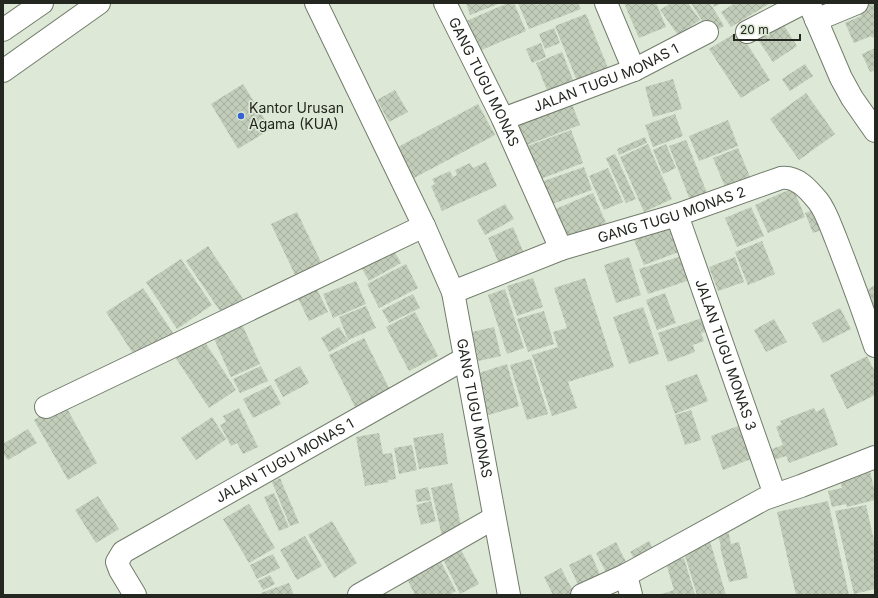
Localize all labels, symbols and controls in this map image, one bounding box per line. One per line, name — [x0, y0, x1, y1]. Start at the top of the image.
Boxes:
street label: GANG TUGU MONAS — [446, 14, 523, 149]
scale bar — [734, 16, 800, 42]
text: 20 m — [740, 22, 769, 37]
street label: JALAN TUGU MONAS 1 — [531, 39, 681, 115]
place label: Kantor Urusan Agama (KUA) — [249, 99, 344, 132]
marker: Kantor Urusan Agama (KUA) — [236, 111, 246, 121]
street label: GANG TUGU MONAS 2 — [596, 182, 747, 246]
street label: JALAN TUGU MONAS 3 — [692, 277, 761, 432]
street label: GANG TUGU MONAS — [454, 337, 496, 479]
street label: JALAN TUGU MONAS 1 — [212, 414, 356, 506]

